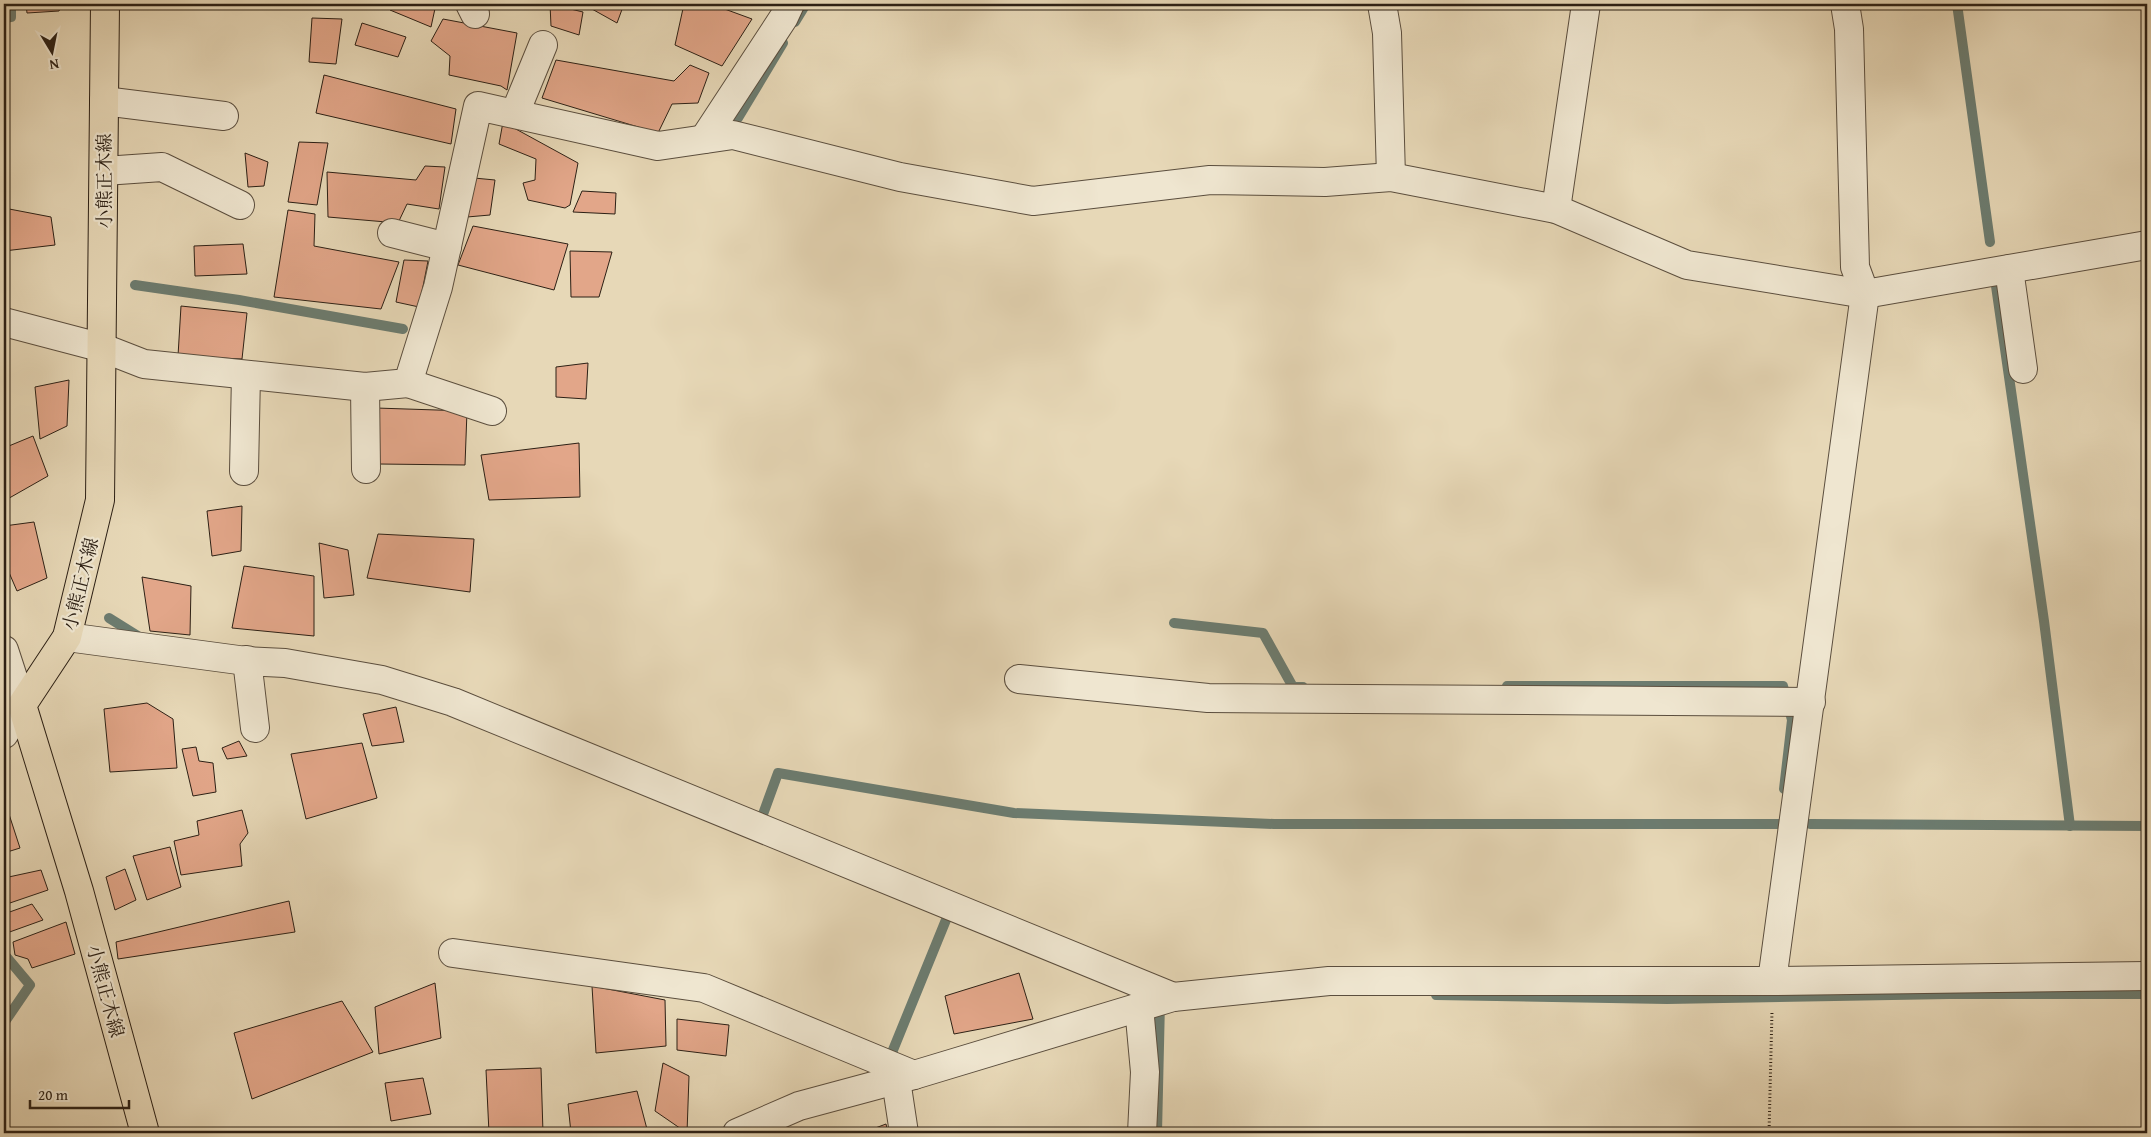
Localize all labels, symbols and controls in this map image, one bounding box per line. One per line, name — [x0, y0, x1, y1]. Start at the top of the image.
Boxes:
north arrow — [28, 28, 78, 78]
text: N — [47, 54, 61, 76]
street label: 小熊正木線 — [90, 133, 118, 229]
street label: 小熊正木線 — [55, 535, 105, 633]
street label: 小熊正木線 — [80, 941, 132, 1041]
scale bar — [30, 1077, 129, 1109]
text: 20 m — [38, 1084, 69, 1105]

